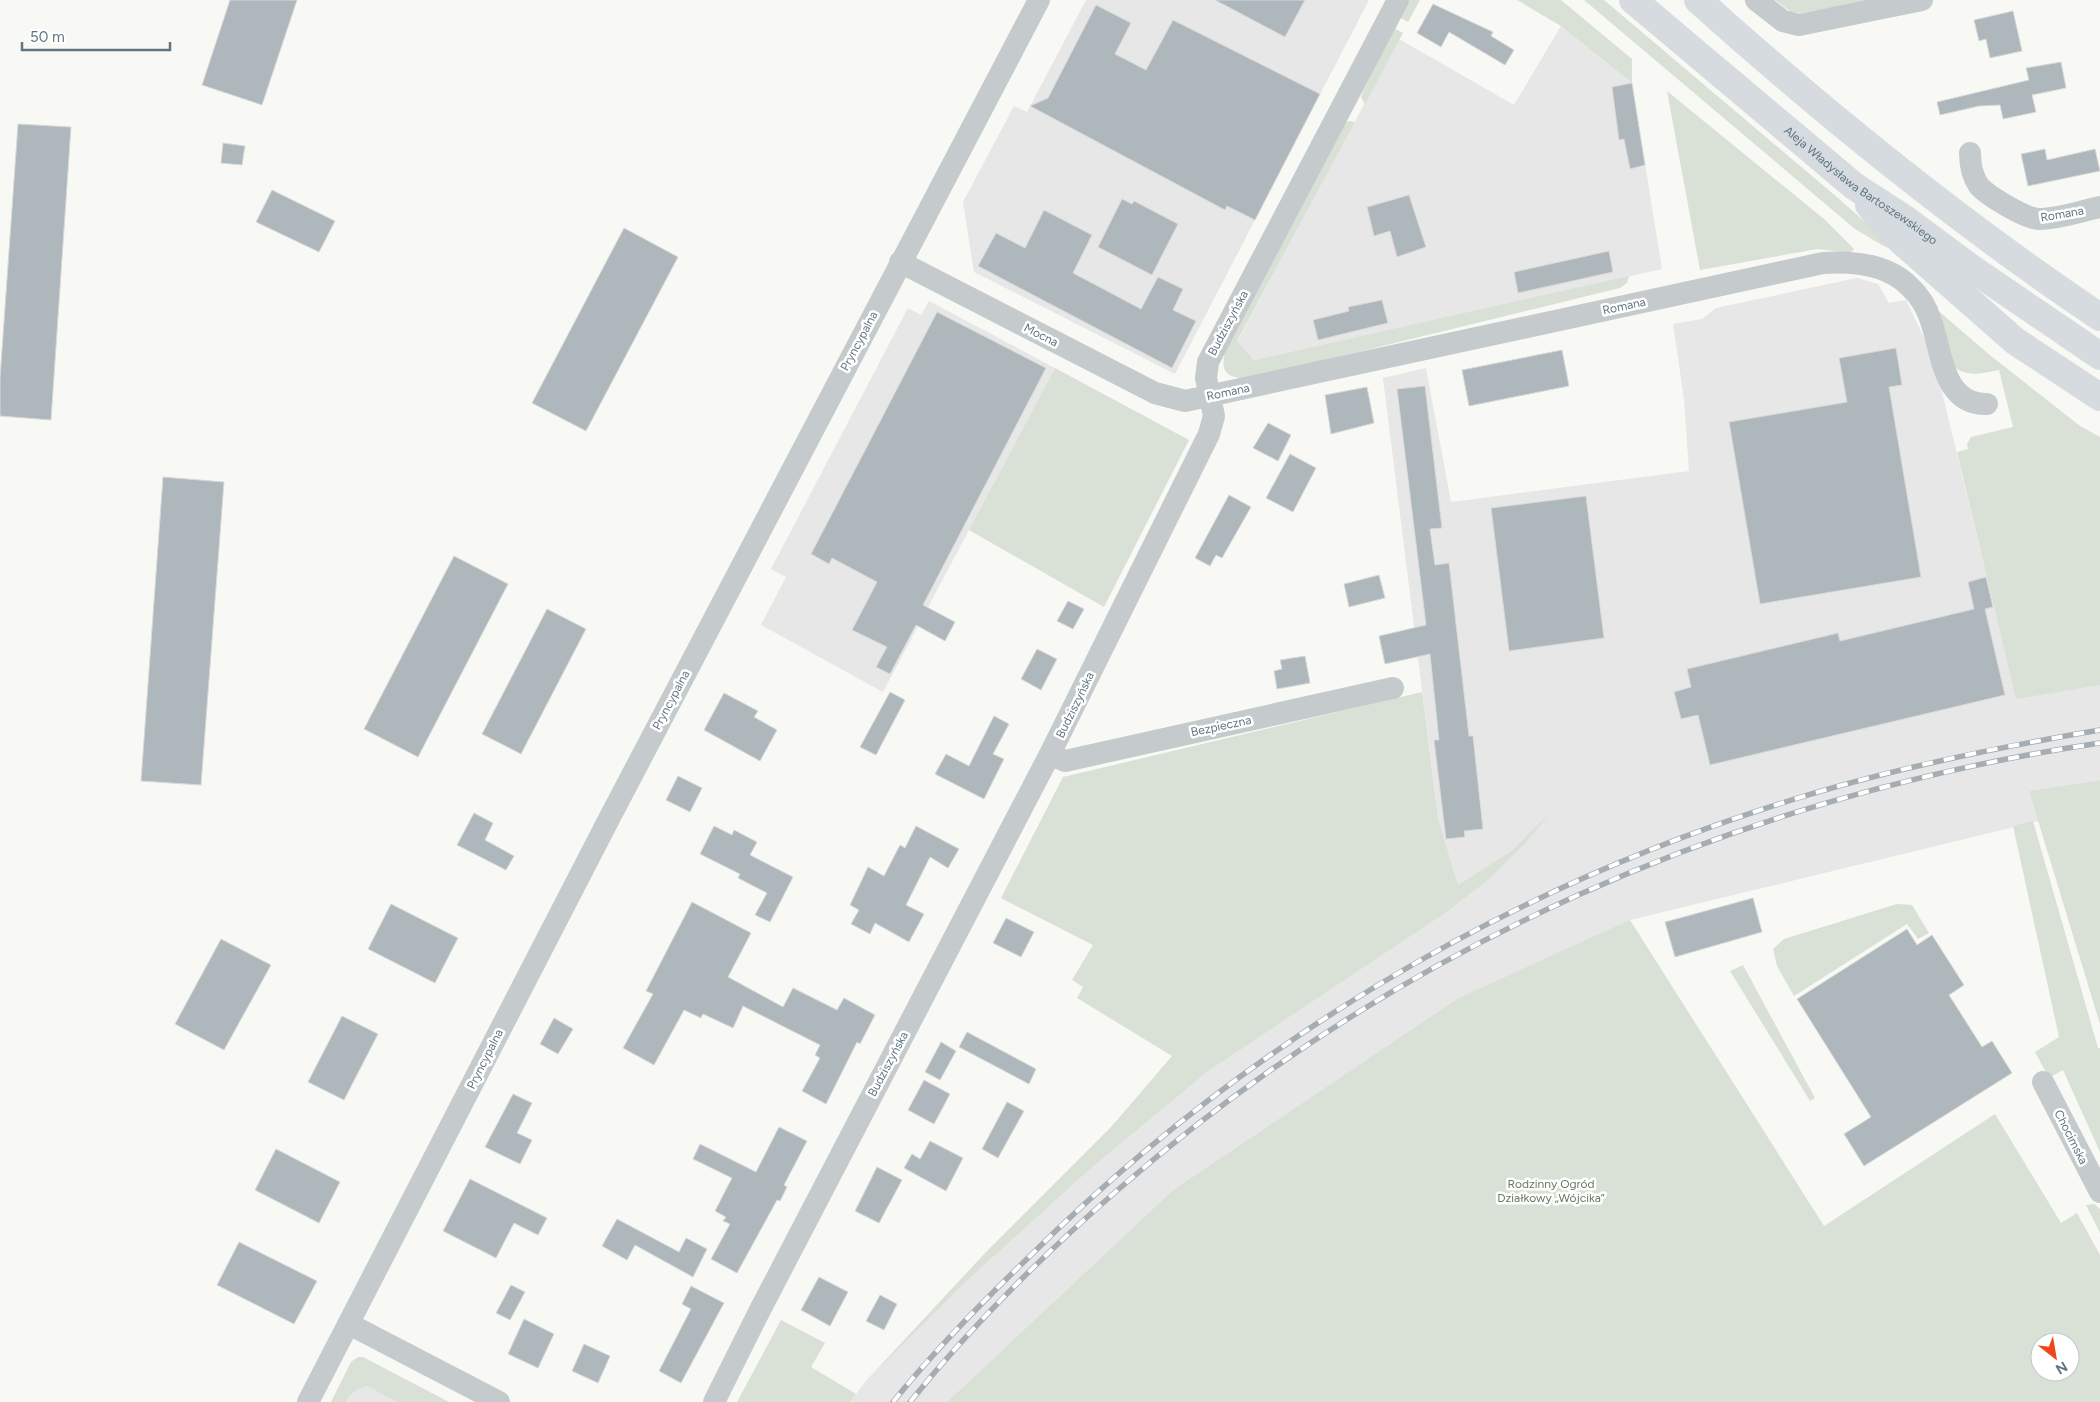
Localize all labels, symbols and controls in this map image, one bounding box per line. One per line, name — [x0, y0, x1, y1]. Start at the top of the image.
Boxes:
scale bar — [22, 20, 170, 52]
text: 50 m — [30, 28, 65, 46]
street label: Aleja Władysława Bartoszewskiego — [1781, 123, 1940, 248]
street label: Romana — [2039, 203, 2085, 225]
street label: Budziszyńska — [1205, 288, 1251, 358]
street label: Romana — [1601, 295, 1647, 317]
street label: Pryncypalna — [837, 309, 881, 373]
street label: Mocna — [1022, 320, 1060, 350]
street label: Romana — [1205, 381, 1251, 403]
street label: Pryncypalna — [649, 668, 693, 732]
street label: Budziszyńska — [1053, 670, 1097, 740]
street label: Bezpieczna — [1190, 713, 1252, 739]
street label: Pryncypalna — [464, 1027, 506, 1091]
street label: Budziszyńska — [865, 1029, 911, 1099]
street label: Chocimska — [2051, 1107, 2091, 1167]
park label: Rodzinny Ogród Działkowy „Wójcika” — [1497, 1177, 1605, 1205]
north arrow — [2030, 1332, 2080, 1382]
text: N — [2052, 1358, 2070, 1378]

